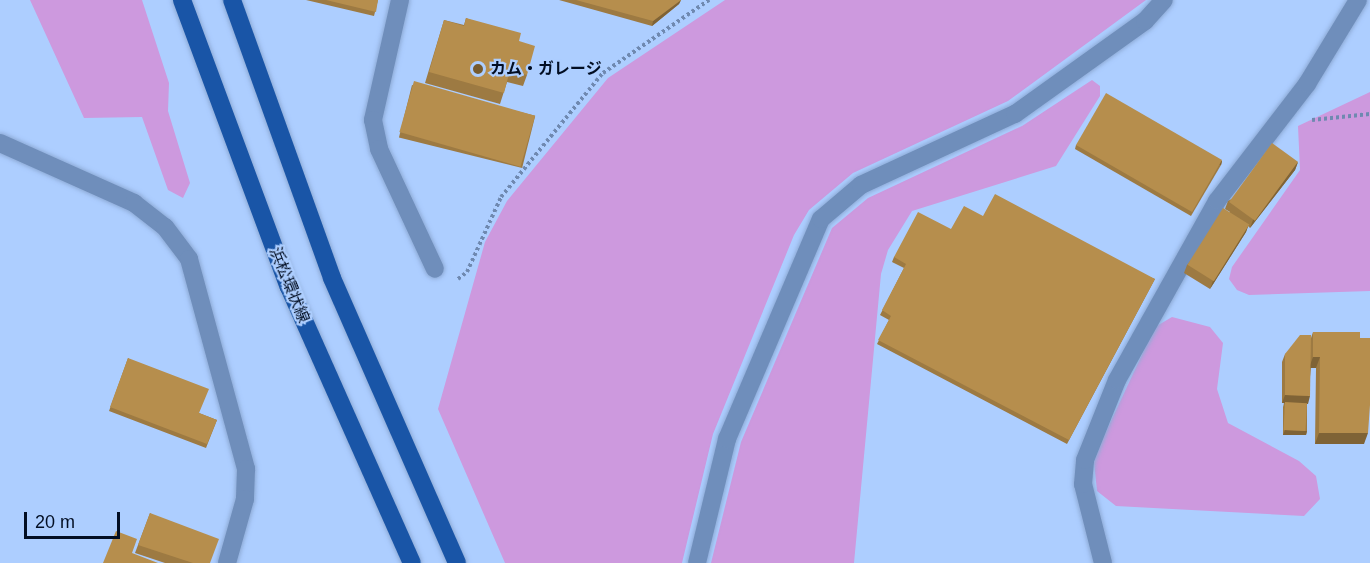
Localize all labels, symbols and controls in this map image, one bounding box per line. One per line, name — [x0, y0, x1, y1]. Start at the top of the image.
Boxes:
place label: カム・ガレージ — [490, 59, 602, 79]
marker: カム・ガレージ — [471, 62, 485, 76]
street label: 浜松環状線 — [265, 244, 313, 326]
scale bar — [27, 500, 123, 538]
text: 20 m — [35, 512, 75, 532]

